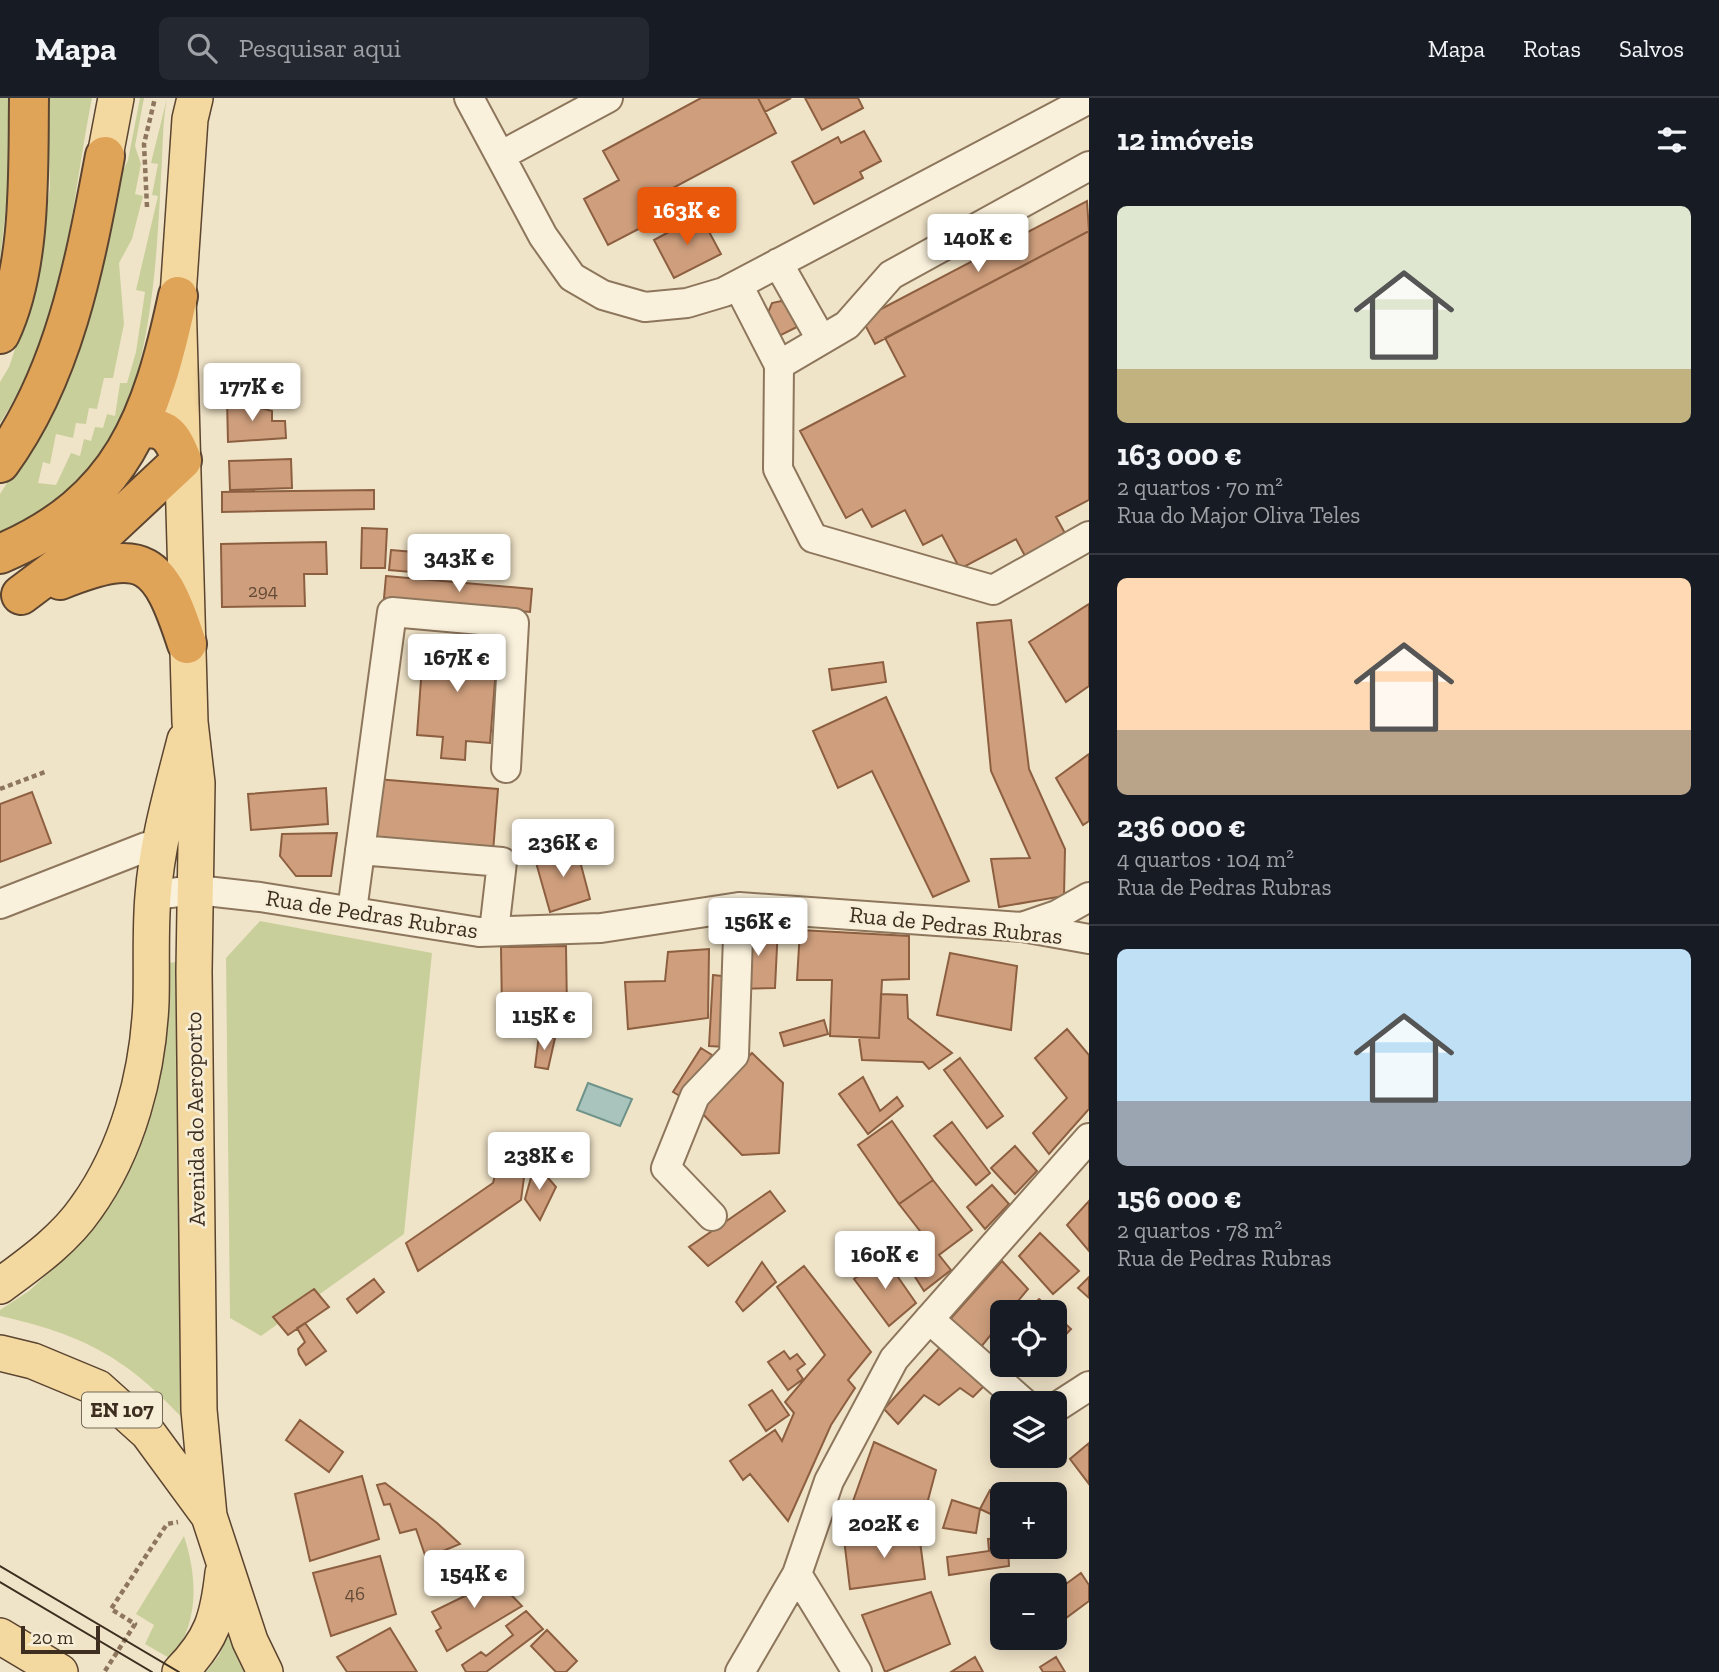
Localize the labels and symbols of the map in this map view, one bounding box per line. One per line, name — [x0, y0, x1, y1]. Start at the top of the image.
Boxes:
pin: 163K € — [630, 188, 744, 247]
pin: 140K € — [921, 214, 1035, 274]
pin: 177K € — [195, 364, 309, 423]
pin: 343K € — [402, 534, 516, 594]
house number: 294 — [248, 579, 278, 602]
pin: 167K € — [400, 634, 514, 694]
pin: 236K € — [506, 820, 620, 879]
street label: Rua de Pedras Rubras — [264, 883, 480, 945]
pin: 156K € — [701, 898, 815, 958]
street label: Rua de Pedras Rubras — [848, 900, 1064, 950]
pin: 115K € — [487, 992, 601, 1052]
street label: Avenida do Aeroporto — [179, 1011, 211, 1227]
pin: 238K € — [482, 1132, 596, 1192]
pin: 160K € — [828, 1232, 942, 1291]
road number: EN 107 — [82, 1392, 162, 1428]
pin: 202K € — [827, 1500, 941, 1560]
pin: 154K € — [417, 1550, 531, 1610]
house number: 46 — [345, 1582, 365, 1605]
scale bar — [21, 1623, 100, 1655]

